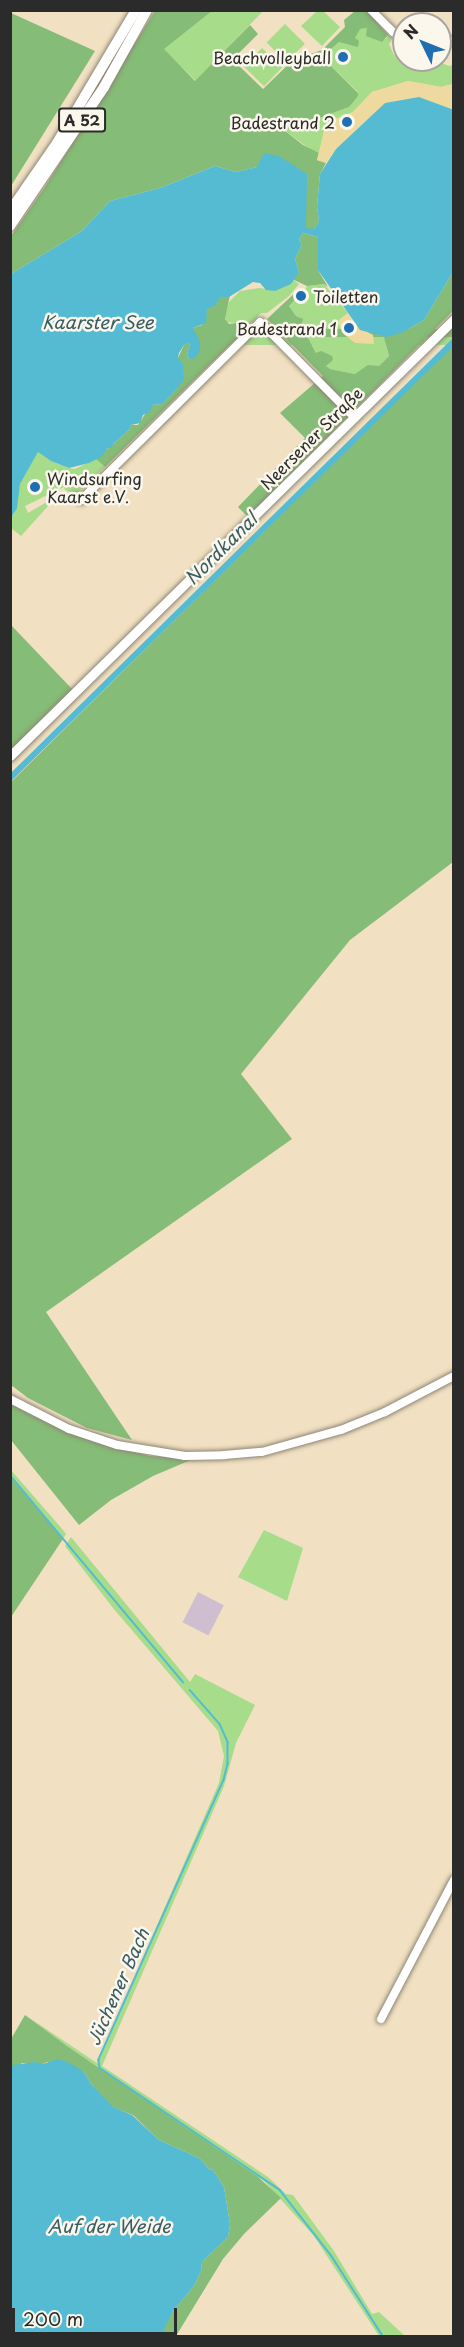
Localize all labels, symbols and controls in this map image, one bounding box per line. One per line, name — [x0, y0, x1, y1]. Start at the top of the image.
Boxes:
north arrow — [392, 12, 452, 72]
text: N — [397, 18, 423, 44]
place label: Beachvolleyball — [213, 47, 331, 67]
marker: Beachvolleyball — [336, 50, 350, 64]
road number: A 52 — [56, 108, 107, 132]
place label: Badestrand 2 — [231, 112, 335, 132]
marker: Badestrand 2 — [340, 115, 354, 129]
place label: Toiletten — [313, 286, 378, 306]
marker: Toiletten — [294, 289, 308, 303]
water label: Kaarster See — [42, 311, 154, 333]
place label: Badestrand 1 — [237, 318, 337, 338]
marker: Badestrand 1 — [342, 321, 356, 335]
street label: Neersener Straße — [256, 383, 366, 493]
place label: Windsurfing Kaarst e.V. — [47, 468, 142, 506]
marker: Windsurfing Kaarst e.V. — [28, 480, 42, 494]
water label: Nordkanal — [181, 509, 261, 589]
water label: Jüchener Bach — [82, 1925, 154, 2049]
water label: Auf der Weide — [47, 2215, 171, 2237]
scale bar — [15, 2296, 180, 2334]
text: 200 m — [23, 2305, 83, 2332]

